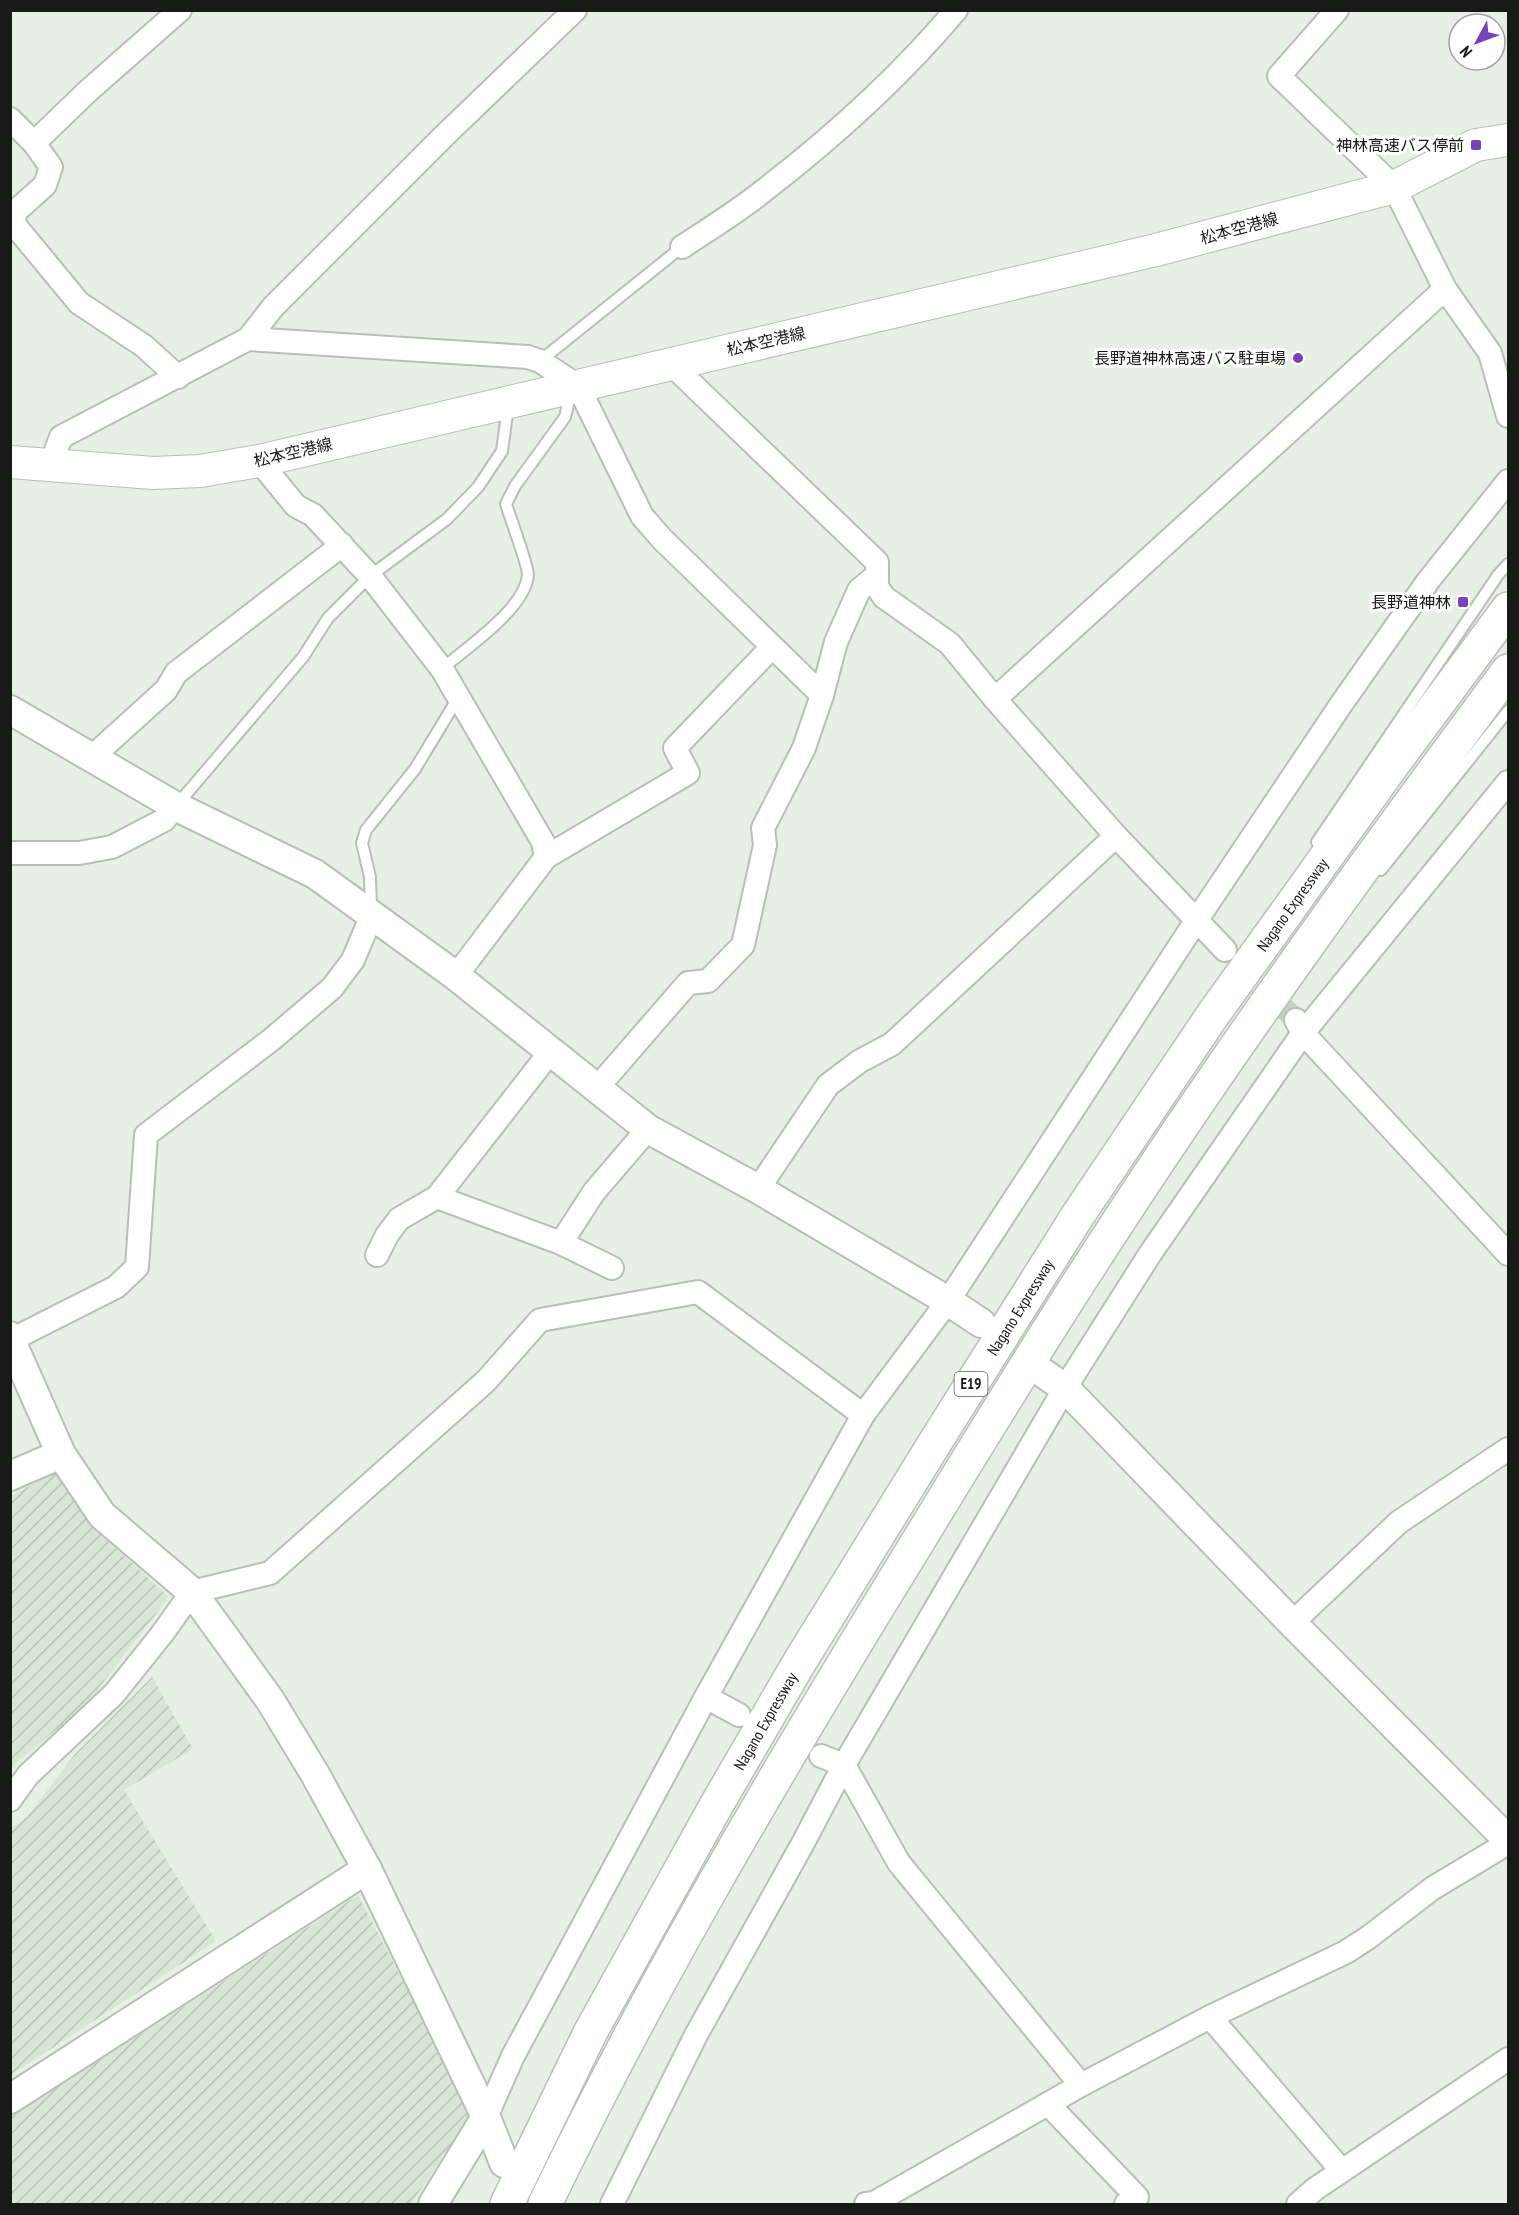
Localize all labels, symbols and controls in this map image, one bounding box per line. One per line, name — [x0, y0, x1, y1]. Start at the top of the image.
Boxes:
north arrow — [1447, 12, 1507, 72]
text: N — [1455, 42, 1476, 62]
place label: 神林高速バス停前 — [1336, 135, 1464, 155]
marker: 神林高速バス停前 — [1469, 138, 1483, 152]
street label: 松本空港線 — [1198, 208, 1280, 248]
street label: 松本空港線 — [725, 322, 807, 360]
place label: 長野道神林高速バス駐車場 — [1094, 348, 1286, 368]
marker: 長野道神林高速バス駐車場 — [1291, 351, 1305, 365]
street label: 松本空港線 — [252, 433, 334, 471]
place label: 長野道神林 — [1371, 592, 1451, 612]
marker: 長野道神林 — [1456, 595, 1470, 609]
street label: Nagano Expressway — [1252, 854, 1332, 955]
street label: Nagano Expressway — [982, 1255, 1058, 1359]
road number: E19 — [954, 1372, 988, 1396]
street label: Nagano Expressway — [729, 1668, 802, 1773]

